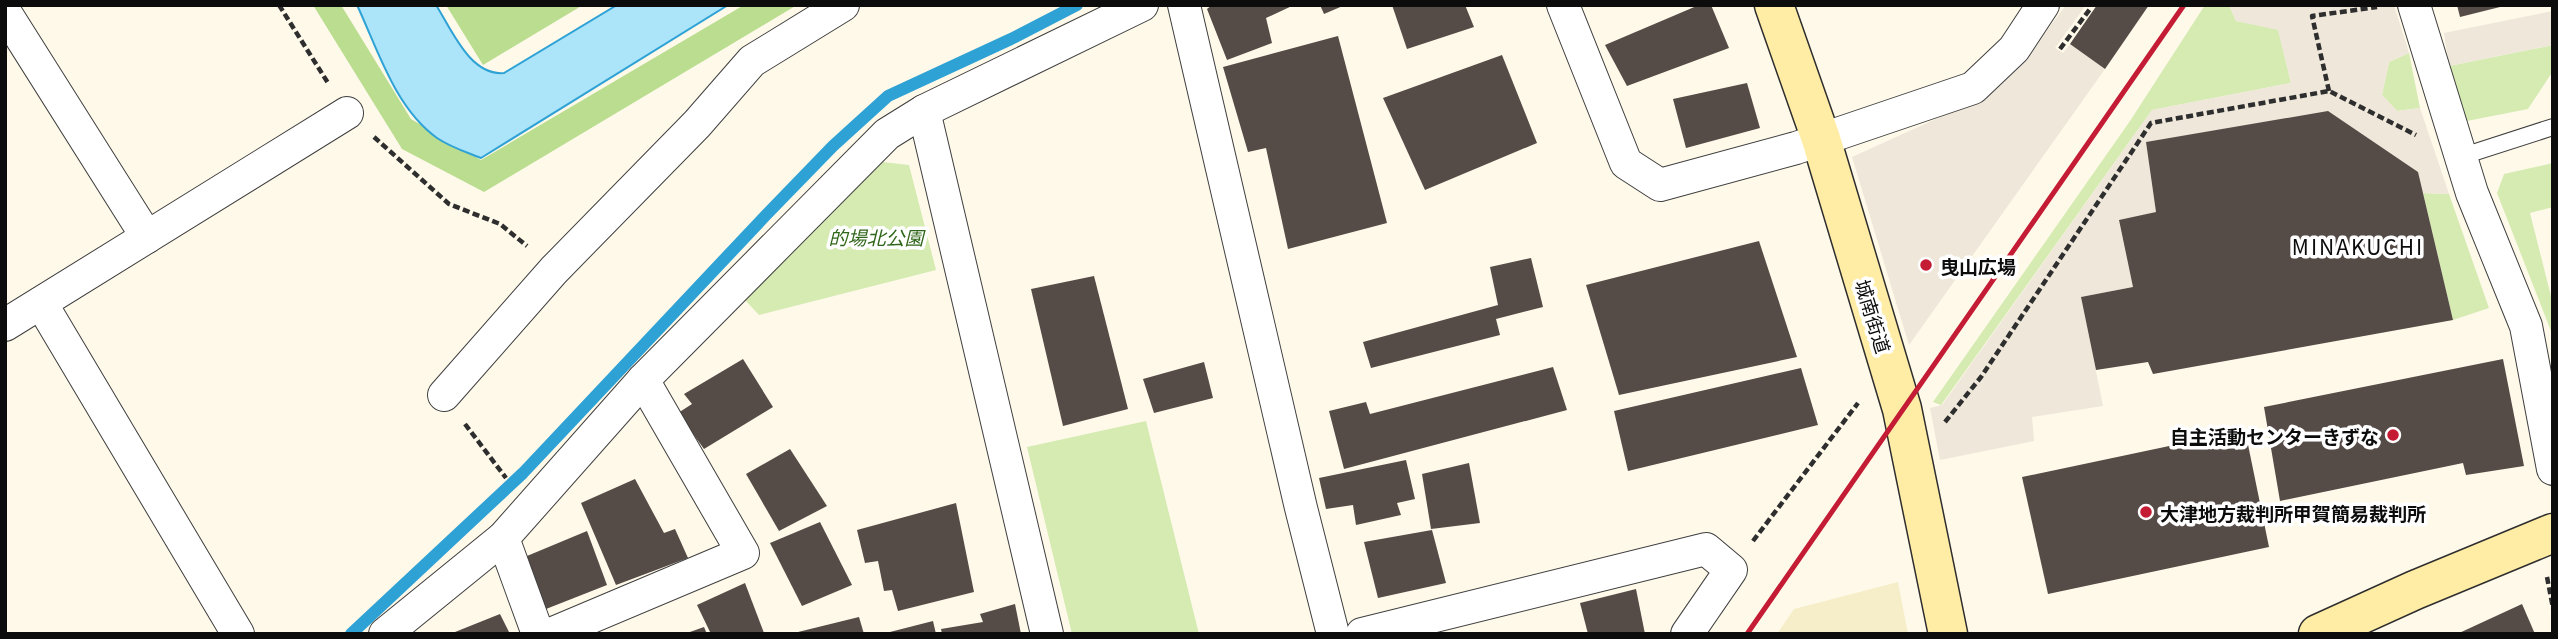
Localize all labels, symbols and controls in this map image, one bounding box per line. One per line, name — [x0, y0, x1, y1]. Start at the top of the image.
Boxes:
park label: 的場北公園 — [828, 223, 926, 250]
district label: MINAKUCHI — [2292, 231, 2424, 261]
place label: 曳山広場 — [1940, 252, 2016, 279]
marker: 曳山広場 — [1918, 257, 1934, 273]
street label: 城南街道 — [1850, 276, 1898, 356]
place label: 自主活動センターきずな — [2170, 422, 2379, 449]
marker: 自主活動センターきずな — [2385, 427, 2401, 443]
place label: 大津地方裁判所甲賀簡易裁判所 — [2160, 499, 2426, 526]
marker: 大津地方裁判所甲賀簡易裁判所 — [2138, 504, 2154, 520]

